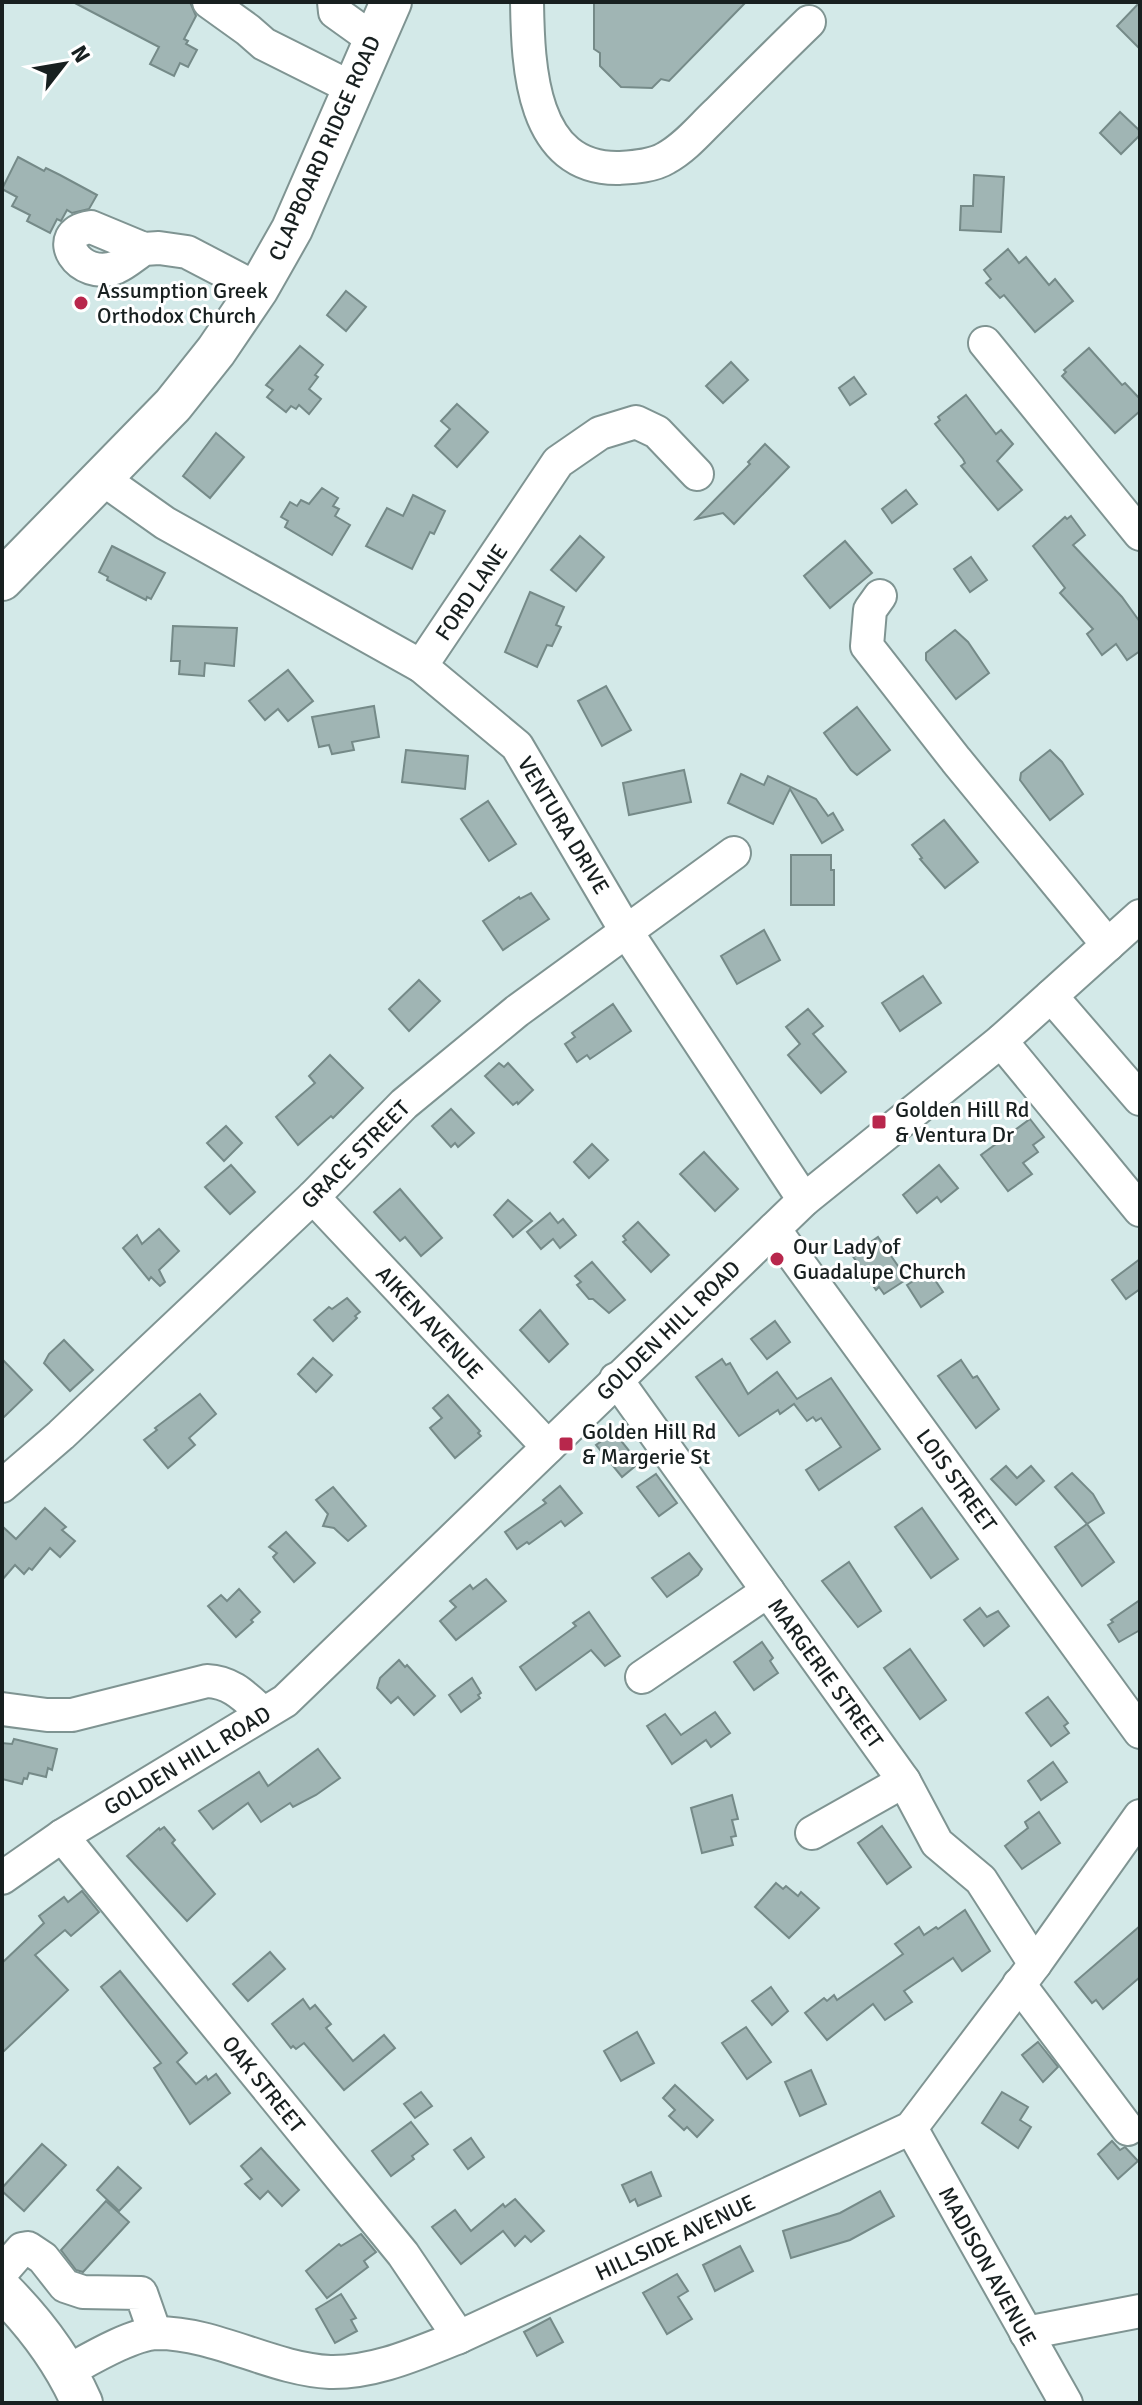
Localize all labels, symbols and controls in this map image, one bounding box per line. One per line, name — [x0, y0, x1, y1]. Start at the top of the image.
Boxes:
north arrow — [24, 24, 104, 104]
street label: CLAPBOARD RIDGE ROAD — [263, 31, 386, 265]
text: N — [65, 40, 96, 67]
place label: Assumption Greek Orthodox Church — [97, 277, 268, 329]
marker: Assumption Greek Orthodox Church — [72, 294, 90, 312]
street label: FORD LANE — [429, 539, 513, 646]
street label: VENTURA DRIVE — [512, 751, 615, 899]
street label: GRACE STREET — [295, 1094, 415, 1214]
place label: Golden Hill Rd & Ventura Dr — [895, 1096, 1029, 1148]
marker: Golden Hill Rd & Ventura Dr — [870, 1113, 888, 1131]
place label: Our Lady of Guadalupe Church — [793, 1233, 966, 1285]
marker: Our Lady of Guadalupe Church — [768, 1250, 786, 1268]
street label: GOLDEN HILL ROAD — [591, 1255, 746, 1406]
street label: AIKEN AVENUE — [370, 1260, 489, 1385]
place label: Golden Hill Rd & Margerie St — [582, 1418, 716, 1470]
street label: LOIS STREET — [910, 1424, 1003, 1537]
marker: Golden Hill Rd & Margerie St — [557, 1435, 575, 1453]
street label: MARGERIE STREET — [762, 1593, 889, 1754]
street label: GOLDEN HILL ROAD — [99, 1700, 276, 1821]
street label: OAK STREET — [216, 2030, 311, 2138]
street label: MADISON AVENUE — [933, 2182, 1042, 2351]
street label: HILLSIDE AVENUE — [591, 2189, 760, 2286]

